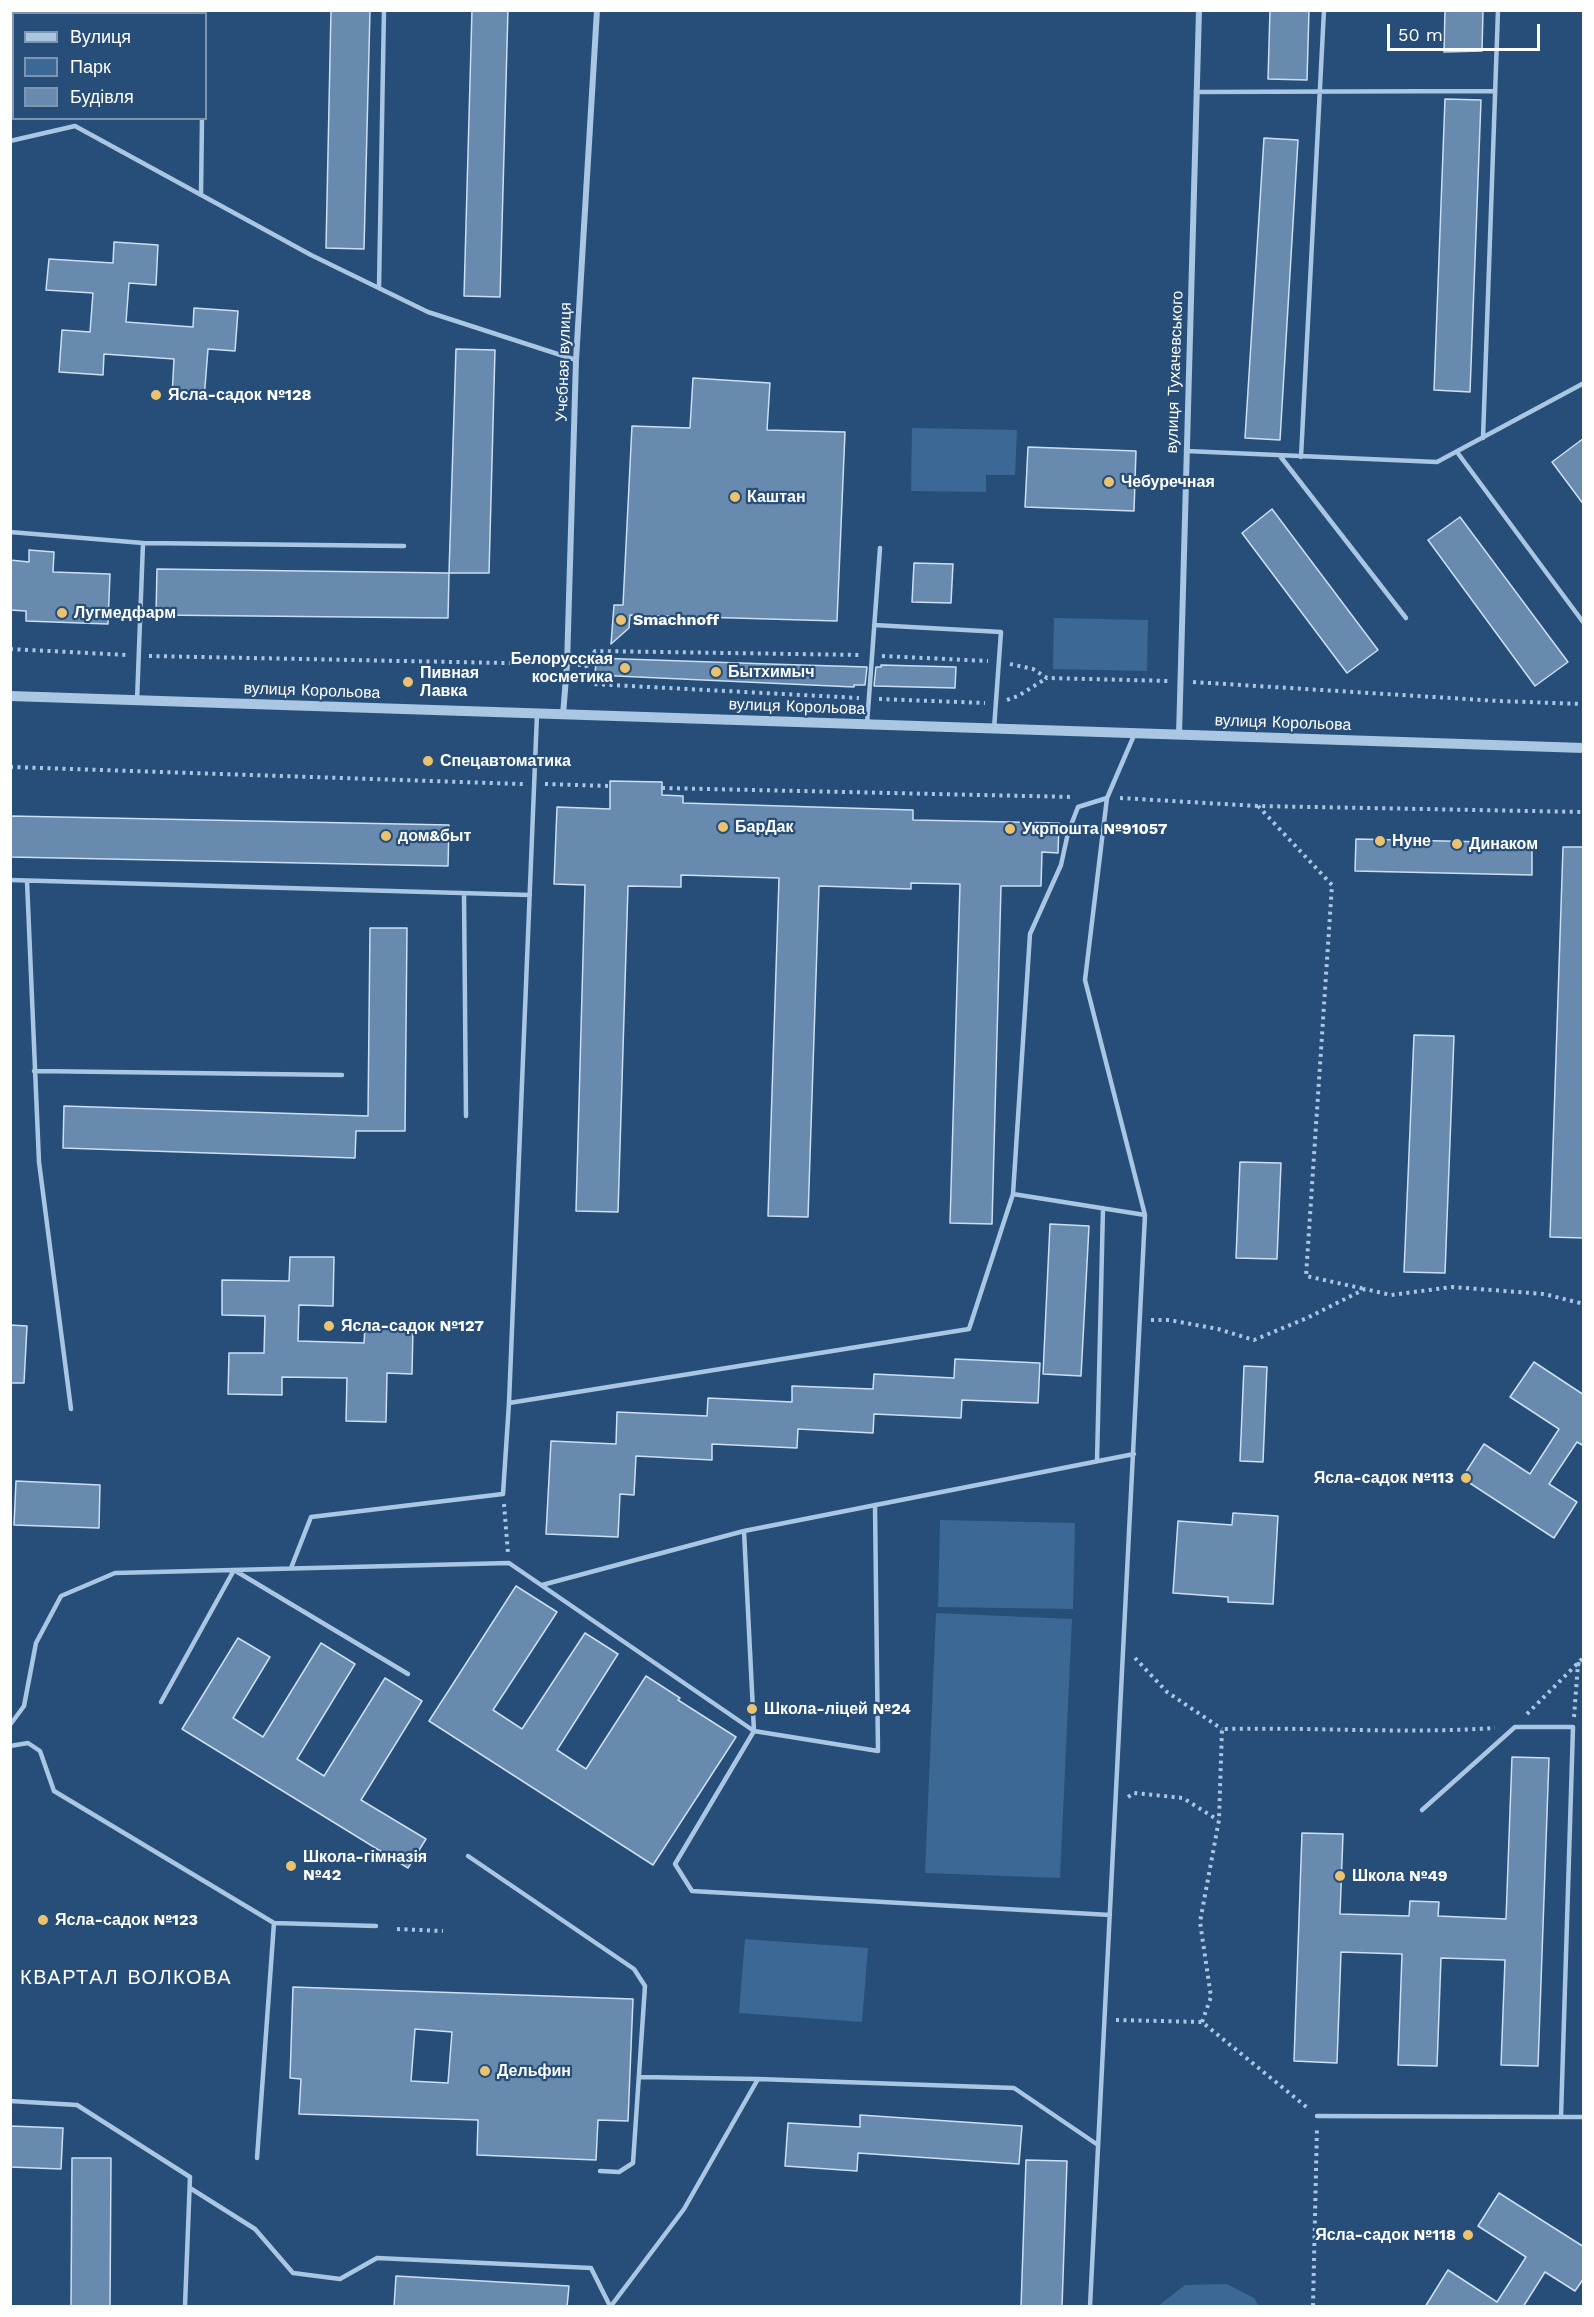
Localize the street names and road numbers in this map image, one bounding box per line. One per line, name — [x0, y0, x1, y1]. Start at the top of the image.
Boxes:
street label: вулиця Тухачевського — [1163, 290, 1187, 454]
street label: Учєбная вулиця — [552, 302, 576, 422]
street label: вулиця Корольова — [243, 679, 381, 703]
street label: вулиця Корольова — [728, 695, 866, 719]
street label: вулиця Корольова — [1214, 711, 1352, 735]

